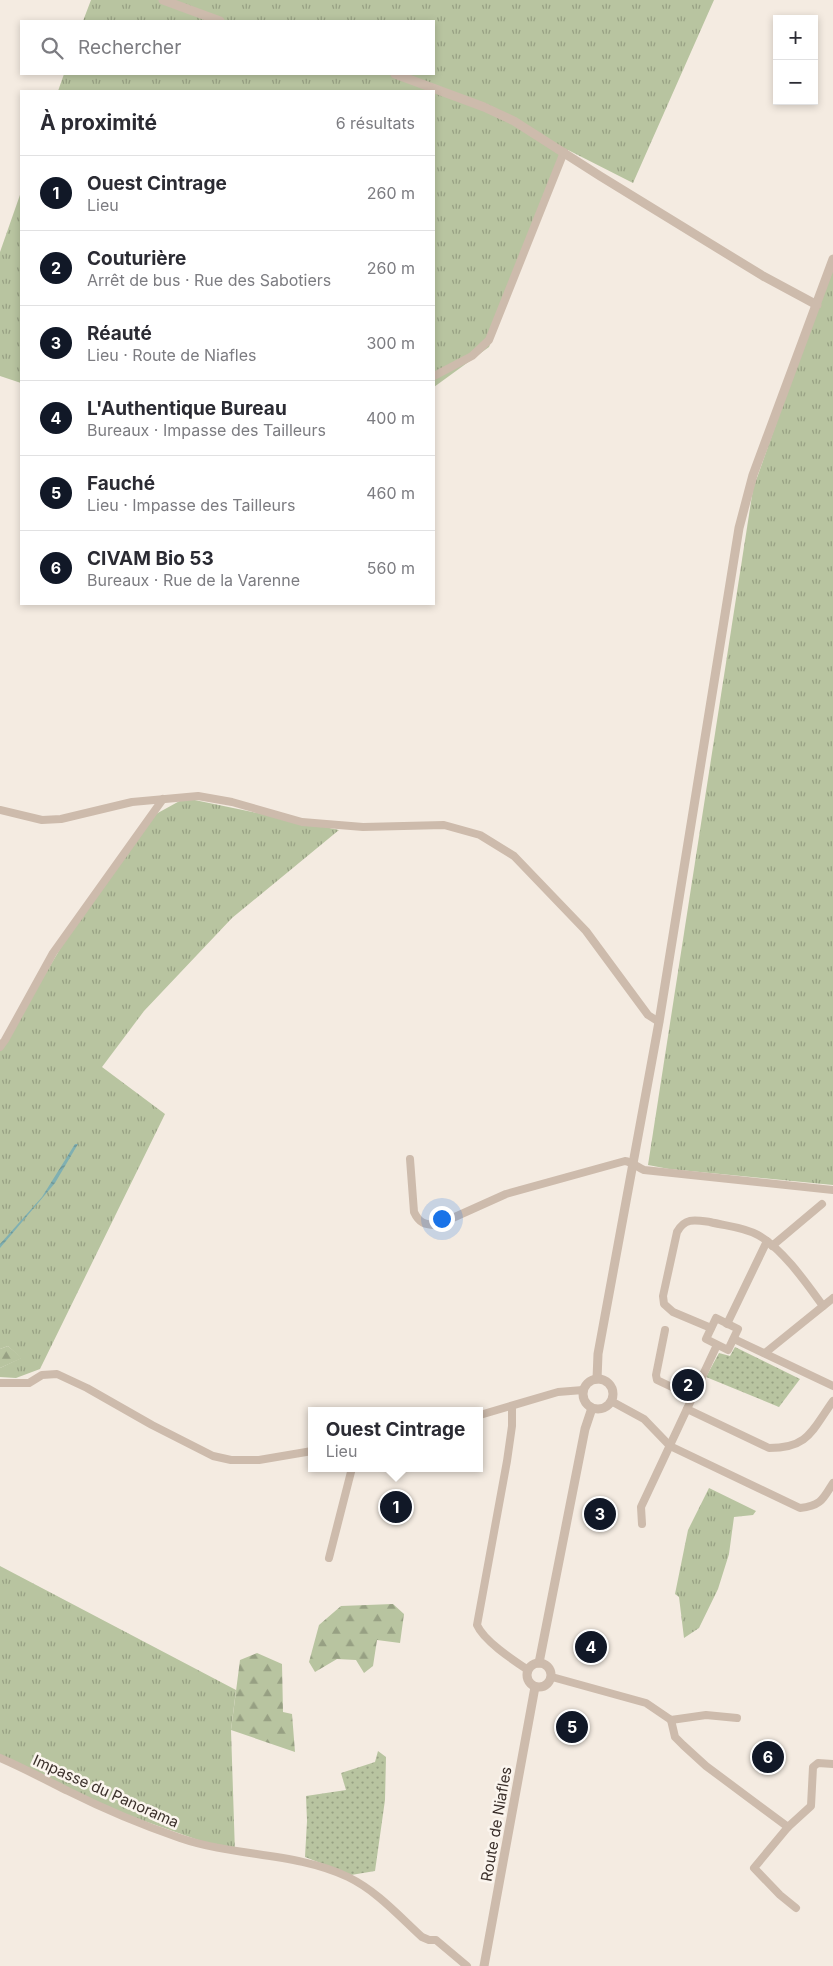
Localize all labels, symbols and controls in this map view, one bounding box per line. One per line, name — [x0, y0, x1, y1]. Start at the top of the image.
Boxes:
map controls — [773, 15, 818, 105]
button: + — [773, 15, 818, 60]
search box — [20, 20, 435, 75]
icon: search — [38, 34, 66, 62]
text: Rechercher — [78, 36, 181, 59]
button: − — [773, 60, 818, 105]
text: À proximité — [40, 110, 157, 135]
text: 6 résultats — [336, 113, 415, 133]
text: Ouest Cintrage — [87, 172, 227, 195]
text: 1 — [53, 183, 59, 203]
text: 260 m — [367, 183, 415, 203]
text: Lieu — [87, 195, 119, 215]
text: Couturière — [87, 247, 186, 270]
text: 2 — [51, 258, 61, 278]
text: 260 m — [367, 258, 415, 278]
text: Arrêt de bus · Rue des Sabotiers — [87, 270, 331, 290]
text: Réauté — [87, 322, 152, 345]
text: 3 — [51, 333, 61, 353]
text: 300 m — [366, 333, 415, 353]
text: Lieu · Route de Niafles — [87, 345, 256, 365]
text: L'Authentique Bureau — [87, 397, 287, 420]
text: 4 — [51, 408, 61, 428]
text: 400 m — [366, 408, 415, 428]
text: Bureaux · Impasse des Tailleurs — [87, 420, 326, 440]
text: Fauché — [87, 472, 155, 495]
text: 5 — [51, 483, 61, 503]
text: 460 m — [366, 483, 415, 503]
text: Lieu · Impasse des Tailleurs — [87, 495, 295, 515]
text: CIVAM Bio 53 — [87, 547, 214, 570]
text: 6 — [51, 558, 61, 578]
text: 560 m — [367, 558, 415, 578]
text: Bureaux · Rue de la Varenne — [87, 570, 300, 590]
your location — [429, 1206, 455, 1232]
pin: 2 — [672, 1366, 704, 1404]
popup — [308, 1407, 483, 1472]
text: Ouest Cintrage — [326, 1418, 465, 1441]
text: Lieu — [326, 1441, 357, 1461]
pin: 1 — [380, 1488, 412, 1526]
pin: 3 — [584, 1495, 616, 1533]
pin: 4 — [575, 1628, 607, 1666]
pin: 5 — [556, 1708, 588, 1746]
pin: 6 — [752, 1738, 784, 1776]
street label: Impasse du Panorama — [30, 1750, 182, 1832]
street label: Route de Niafles — [477, 1765, 515, 1883]

